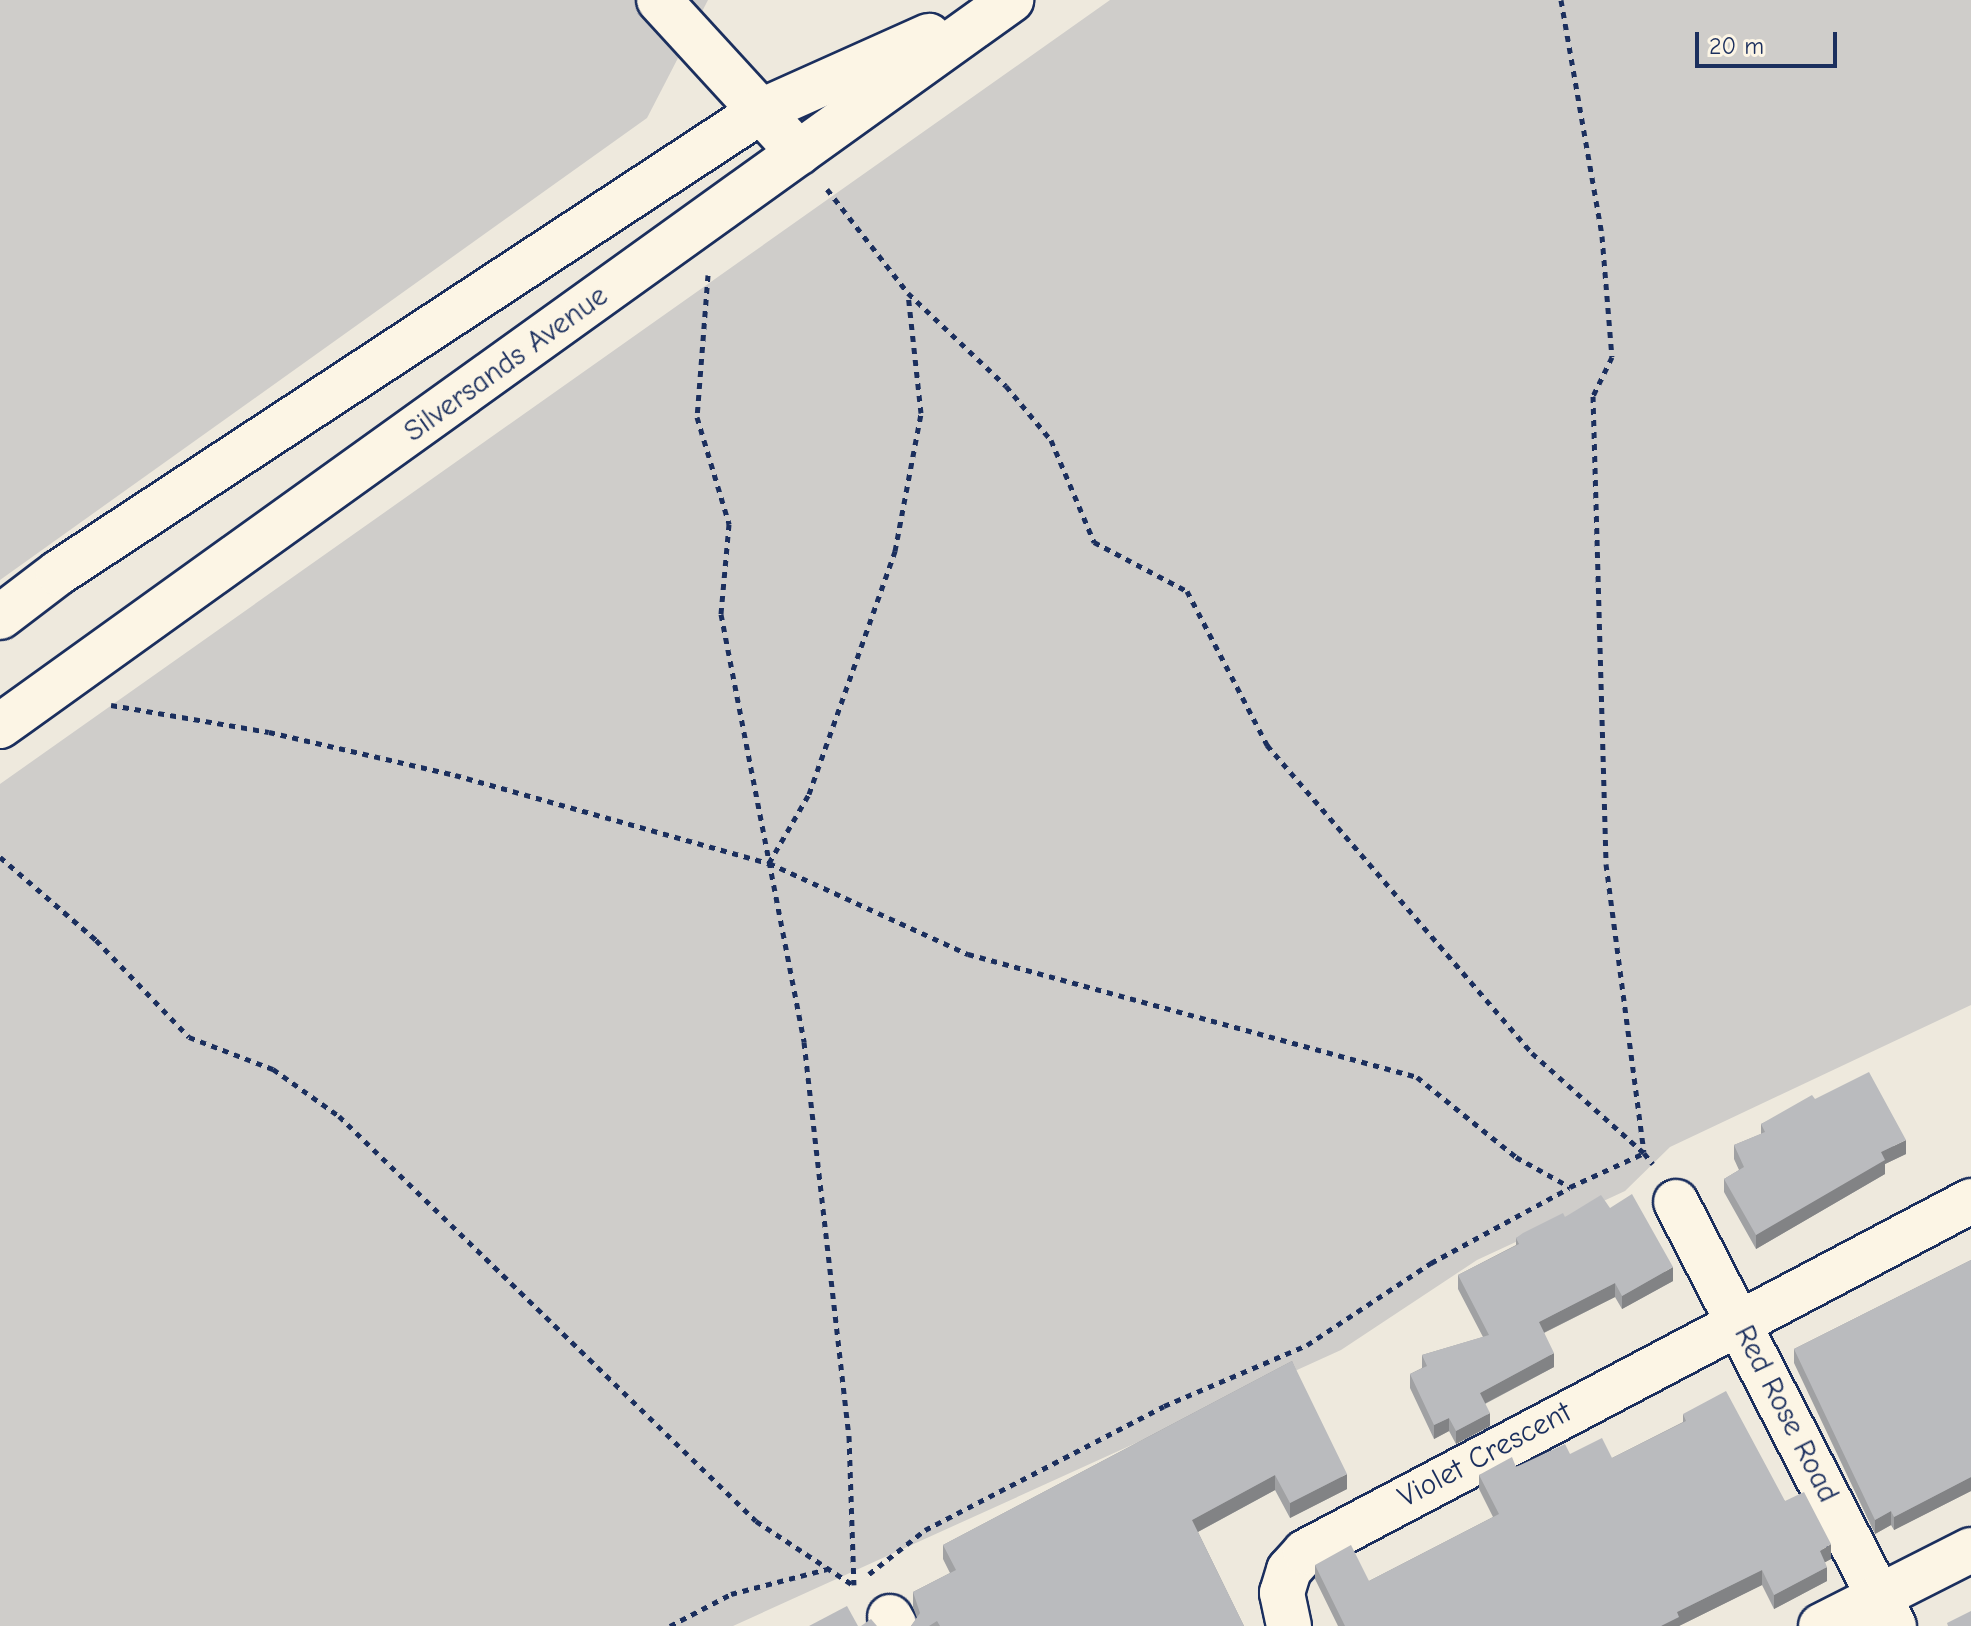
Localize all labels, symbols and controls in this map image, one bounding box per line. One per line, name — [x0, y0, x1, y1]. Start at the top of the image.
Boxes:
scale bar — [1699, 16, 1841, 66]
text: 20 m — [1709, 32, 1764, 60]
street label: Silversands Avenue — [397, 278, 615, 450]
street label: Red Rose Road — [1726, 1319, 1846, 1509]
street label: Violet Crescent — [1392, 1394, 1578, 1516]

